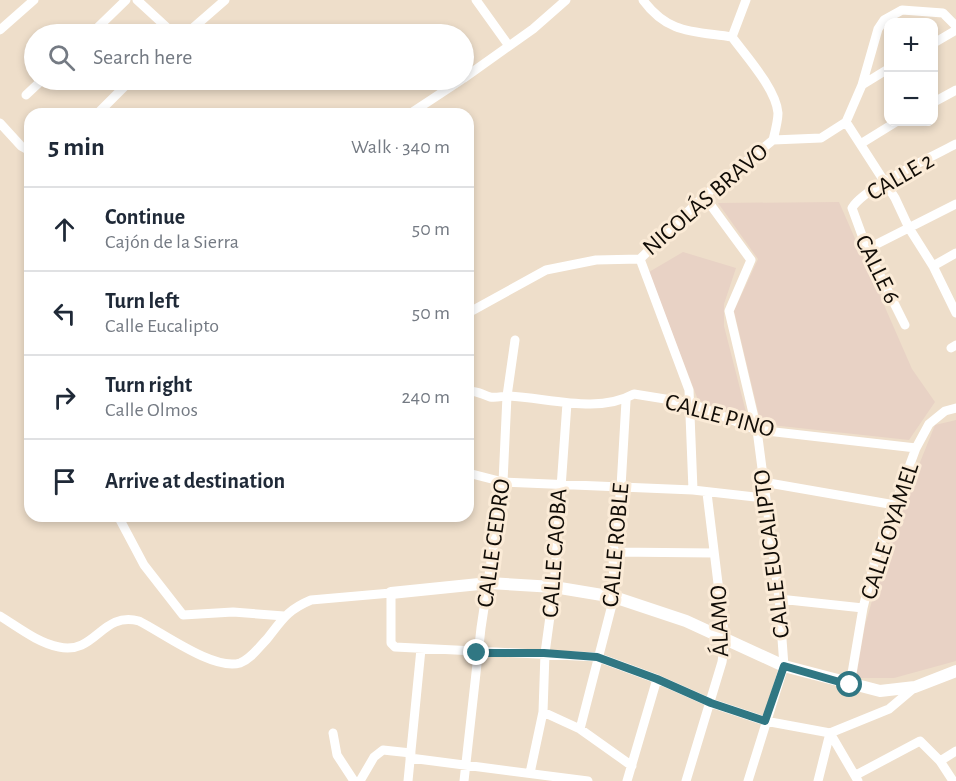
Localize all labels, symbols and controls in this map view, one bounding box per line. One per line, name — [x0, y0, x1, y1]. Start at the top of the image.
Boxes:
map controls — [884, 18, 938, 126]
button: + — [884, 18, 938, 72]
search box — [24, 24, 474, 90]
icon: search — [45, 41, 78, 74]
text: Search here — [93, 46, 192, 68]
button: − — [884, 72, 938, 126]
text: 5 min — [48, 134, 105, 160]
text: Walk · 340 m — [351, 137, 450, 157]
street label: NICOLÁS BRAVO — [637, 138, 773, 260]
street label: CALLE 2 — [863, 148, 938, 205]
text: Continue — [105, 206, 185, 228]
icon: ahead — [48, 213, 81, 246]
text: 50 m — [412, 219, 450, 239]
street label: CALLE 6 — [850, 231, 904, 308]
text: Cajón de la Sierra — [105, 232, 239, 252]
text: Turn left — [105, 290, 179, 312]
icon: left — [48, 297, 81, 330]
text: 50 m — [412, 303, 450, 323]
text: Calle Eucalipto — [105, 316, 219, 336]
text: Turn right — [105, 374, 192, 396]
icon: right — [48, 381, 81, 414]
text: 240 m — [401, 387, 450, 407]
street label: CALLE PINO — [663, 390, 777, 442]
text: Calle Olmos — [105, 400, 198, 420]
street label: CALLE OYAMEL — [857, 460, 923, 603]
icon: arrive — [48, 465, 81, 498]
street label: CALLE EUCALIPTO — [750, 468, 794, 640]
text: Arrive at destination — [105, 470, 285, 492]
street label: CALLE CEDRO — [473, 477, 515, 609]
street label: CALLE ROBLE — [599, 482, 633, 608]
street label: CALLE CAOBA — [538, 487, 572, 619]
street label: ÁLAMO — [705, 585, 733, 657]
route end — [463, 639, 489, 665]
route start — [836, 671, 862, 697]

